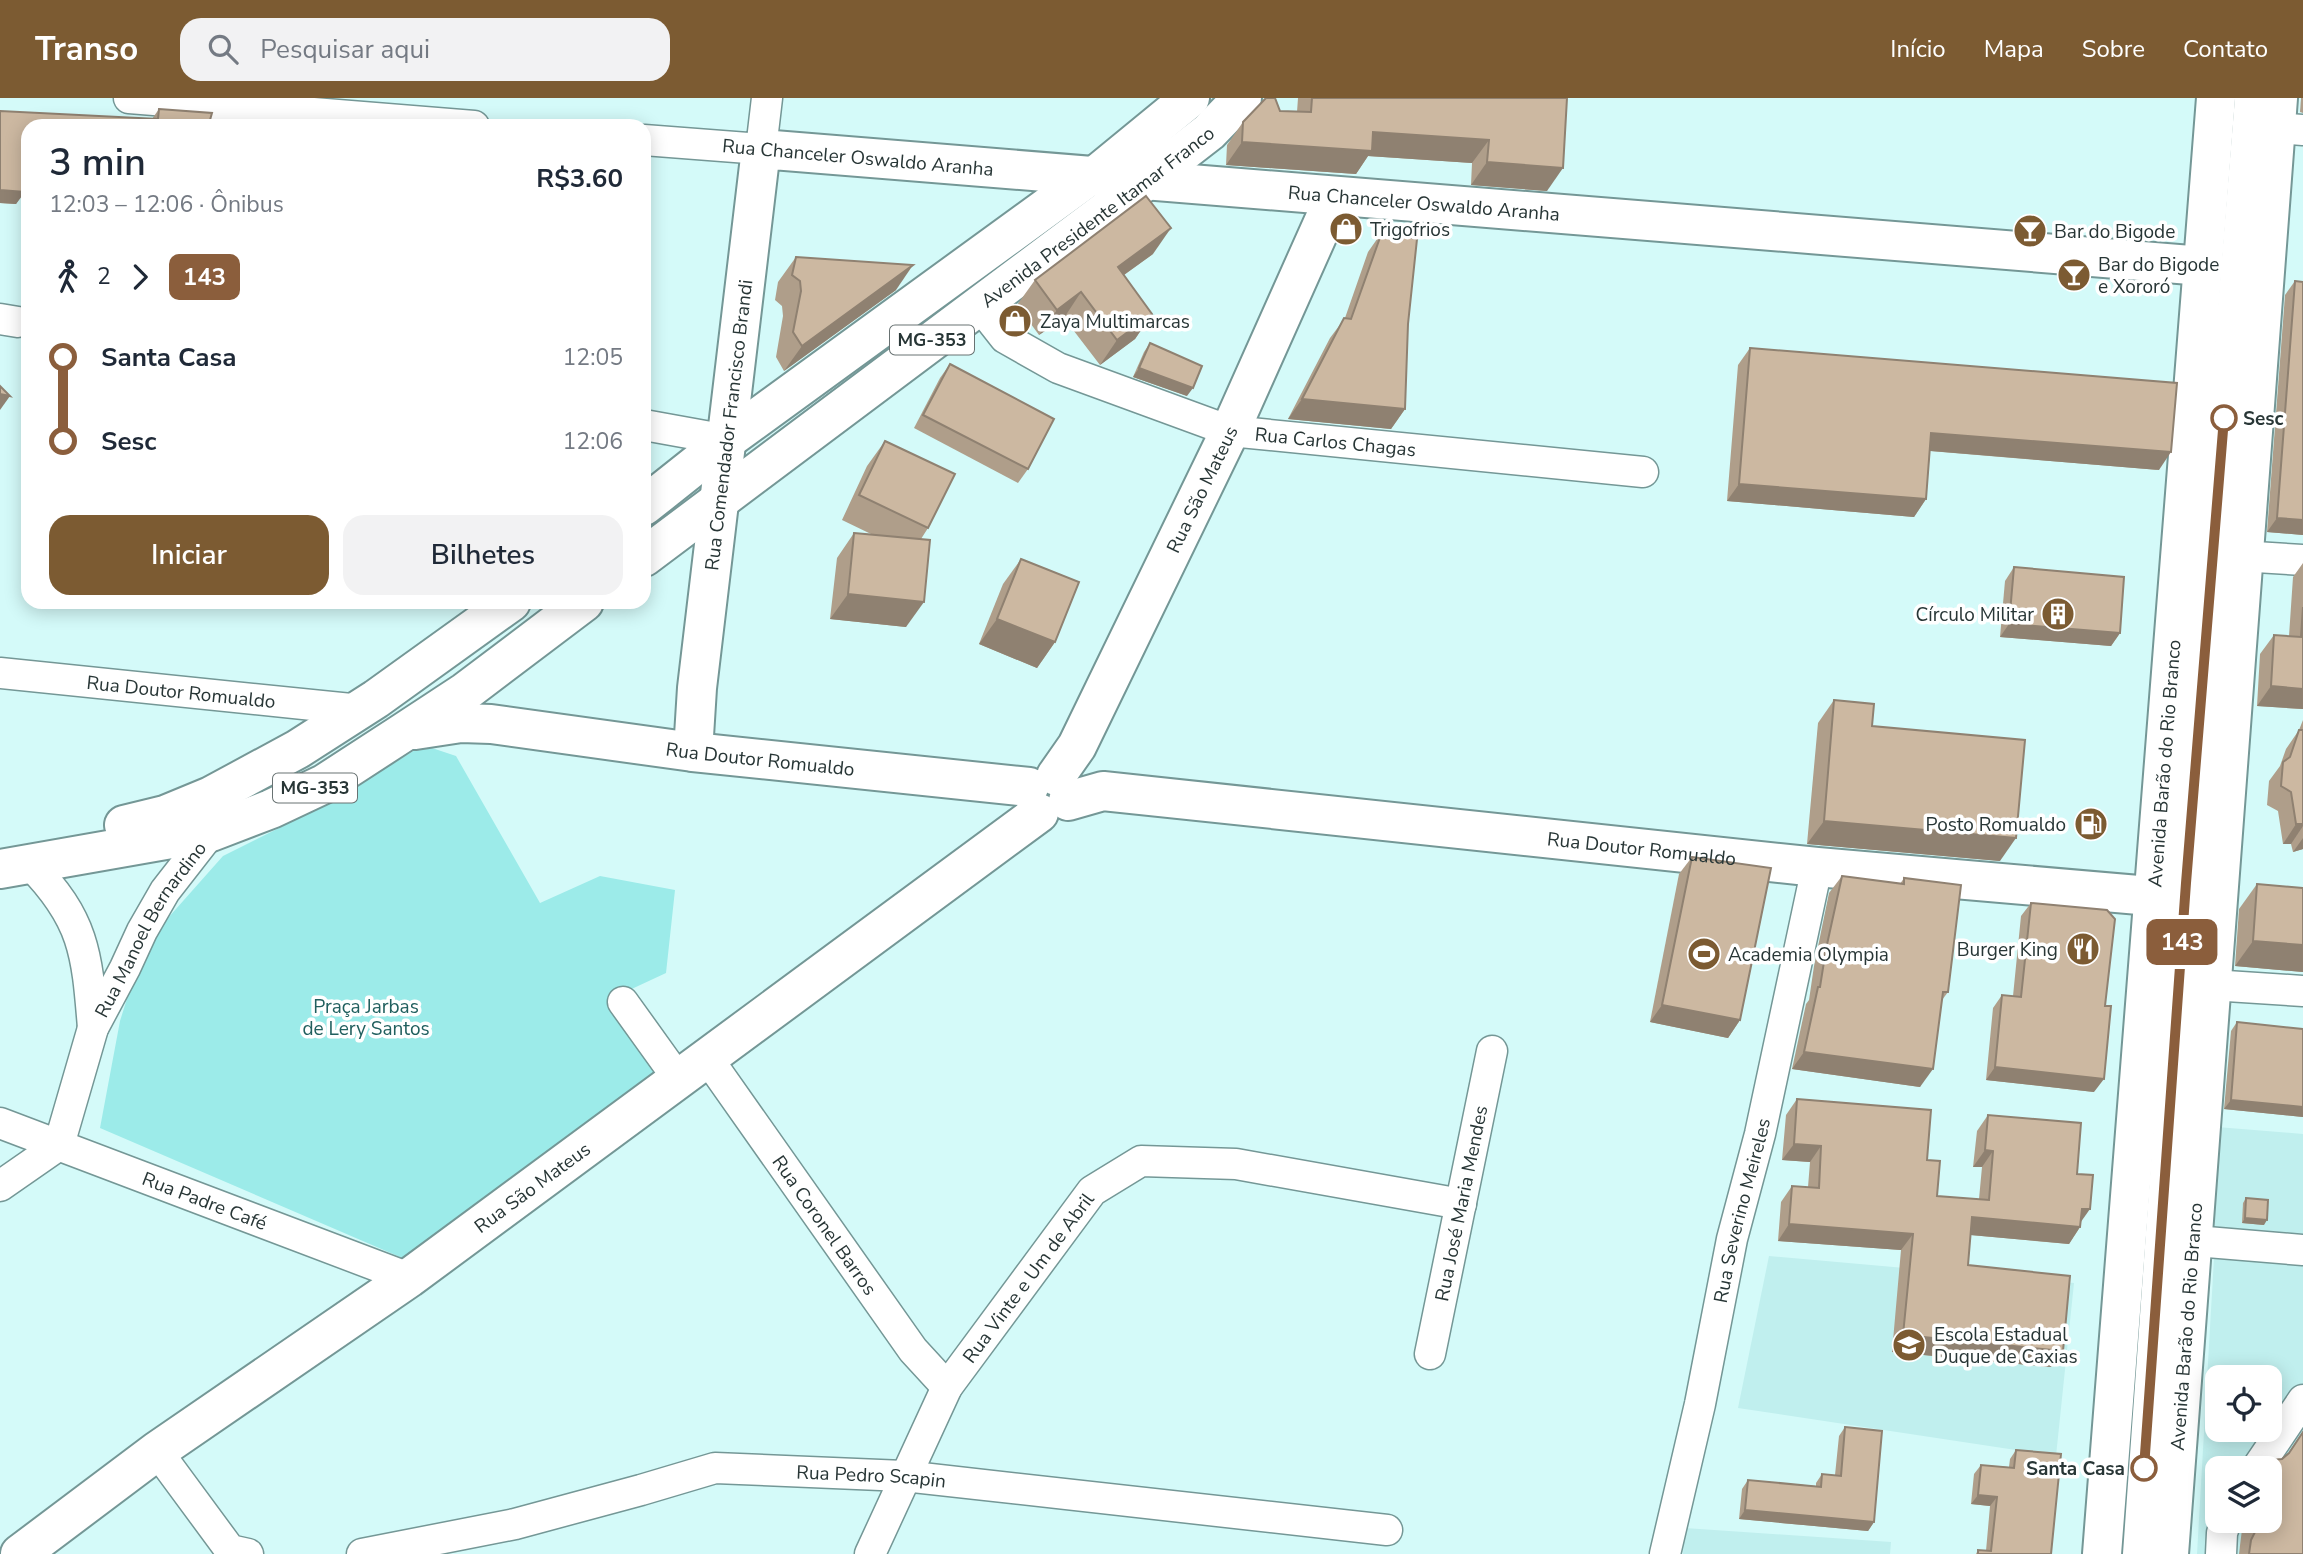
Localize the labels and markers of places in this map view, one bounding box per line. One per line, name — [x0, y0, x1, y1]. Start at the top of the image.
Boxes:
shop icon: Trigofrios — [1327, 210, 1365, 248]
bar icon: Bar do Bigode — [2011, 212, 2049, 250]
place label: Trigofrios — [1370, 217, 1450, 243]
place label: Bar do Bigode — [2054, 219, 2175, 245]
place label: Bar do Bigode e Xororó — [2098, 252, 2219, 300]
bar icon: Bar do Bigode e Xororó — [2055, 256, 2093, 294]
shop icon: Zaya Multimarcas — [996, 302, 1034, 340]
place label: Zaya Multimarcas — [1040, 309, 1190, 335]
marker: Sesc — [2211, 405, 2237, 431]
place label: Sesc — [2243, 406, 2284, 432]
building icon: Círculo Militar — [2039, 595, 2077, 633]
place label: Círculo Militar — [1915, 602, 2034, 628]
fuel station icon: Posto Romualdo — [2072, 805, 2110, 843]
place label: Posto Romualdo — [1926, 812, 2066, 838]
restaurant icon: Burger King — [2064, 930, 2102, 968]
sports icon: Academia Olympia — [1685, 935, 1723, 973]
place label: Burger King — [1957, 937, 2058, 963]
place label: Academia Olympia — [1728, 942, 1889, 968]
place label: Escola Estadual Duque de Caxias — [1934, 1322, 2078, 1370]
school or university icon: Escola Estadual Duque de Caxias — [1890, 1326, 1928, 1364]
marker: Santa Casa — [2131, 1455, 2157, 1481]
place label: Santa Casa — [2026, 1456, 2125, 1482]

